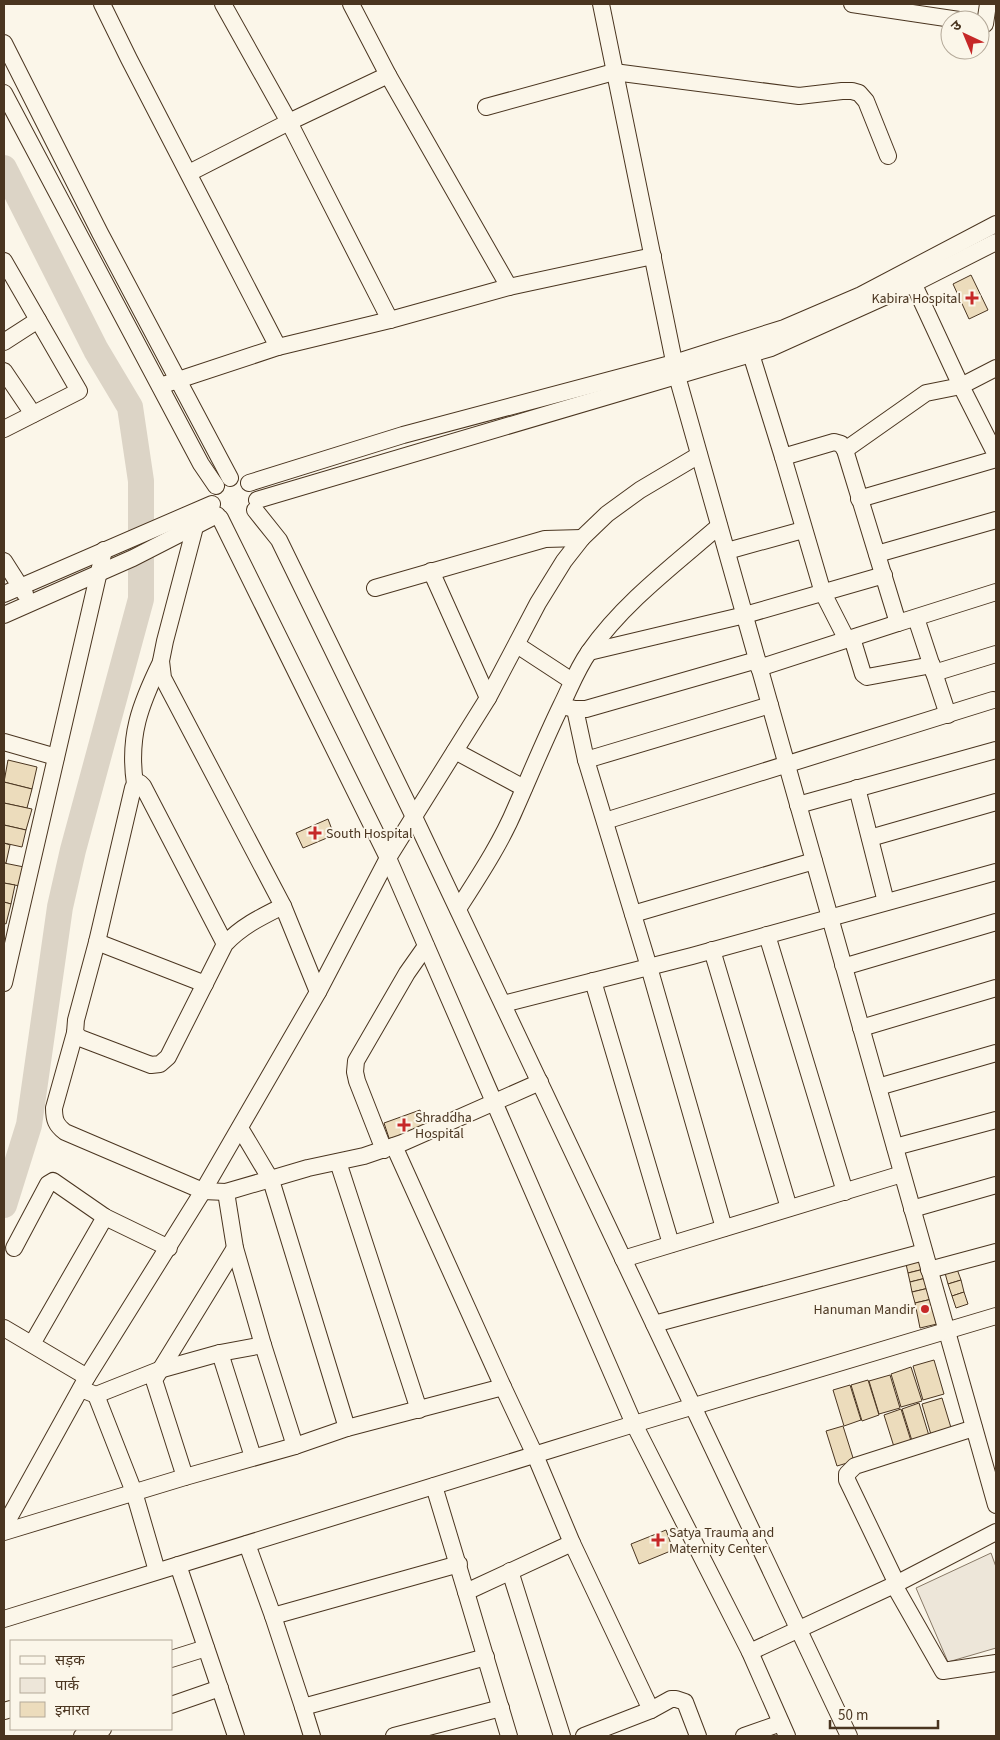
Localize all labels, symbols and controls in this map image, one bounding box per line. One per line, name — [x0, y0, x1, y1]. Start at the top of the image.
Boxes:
north arrow — [940, 10, 990, 60]
text: उ — [947, 16, 967, 36]
place label: Kabira Hospital — [871, 289, 961, 309]
marker: Kabira Hospital — [965, 291, 979, 305]
place label: South Hospital — [326, 824, 413, 844]
marker: South Hospital — [308, 826, 322, 840]
place label: Shraddha Hospital — [415, 1108, 472, 1144]
marker: Shraddha Hospital — [397, 1118, 411, 1132]
place label: Hanuman Mandir — [813, 1300, 915, 1320]
marker: Hanuman Mandir — [919, 1303, 931, 1315]
place label: Satya Trauma and Maternity Center — [669, 1523, 774, 1559]
marker: Satya Trauma and Maternity Center — [651, 1533, 665, 1547]
legend — [10, 1640, 172, 1730]
text: सड़क — [55, 1650, 85, 1671]
text: पार्क — [55, 1675, 79, 1696]
scale bar — [830, 1698, 938, 1730]
text: इमारत — [55, 1700, 90, 1721]
text: 50 m — [838, 1705, 868, 1726]

